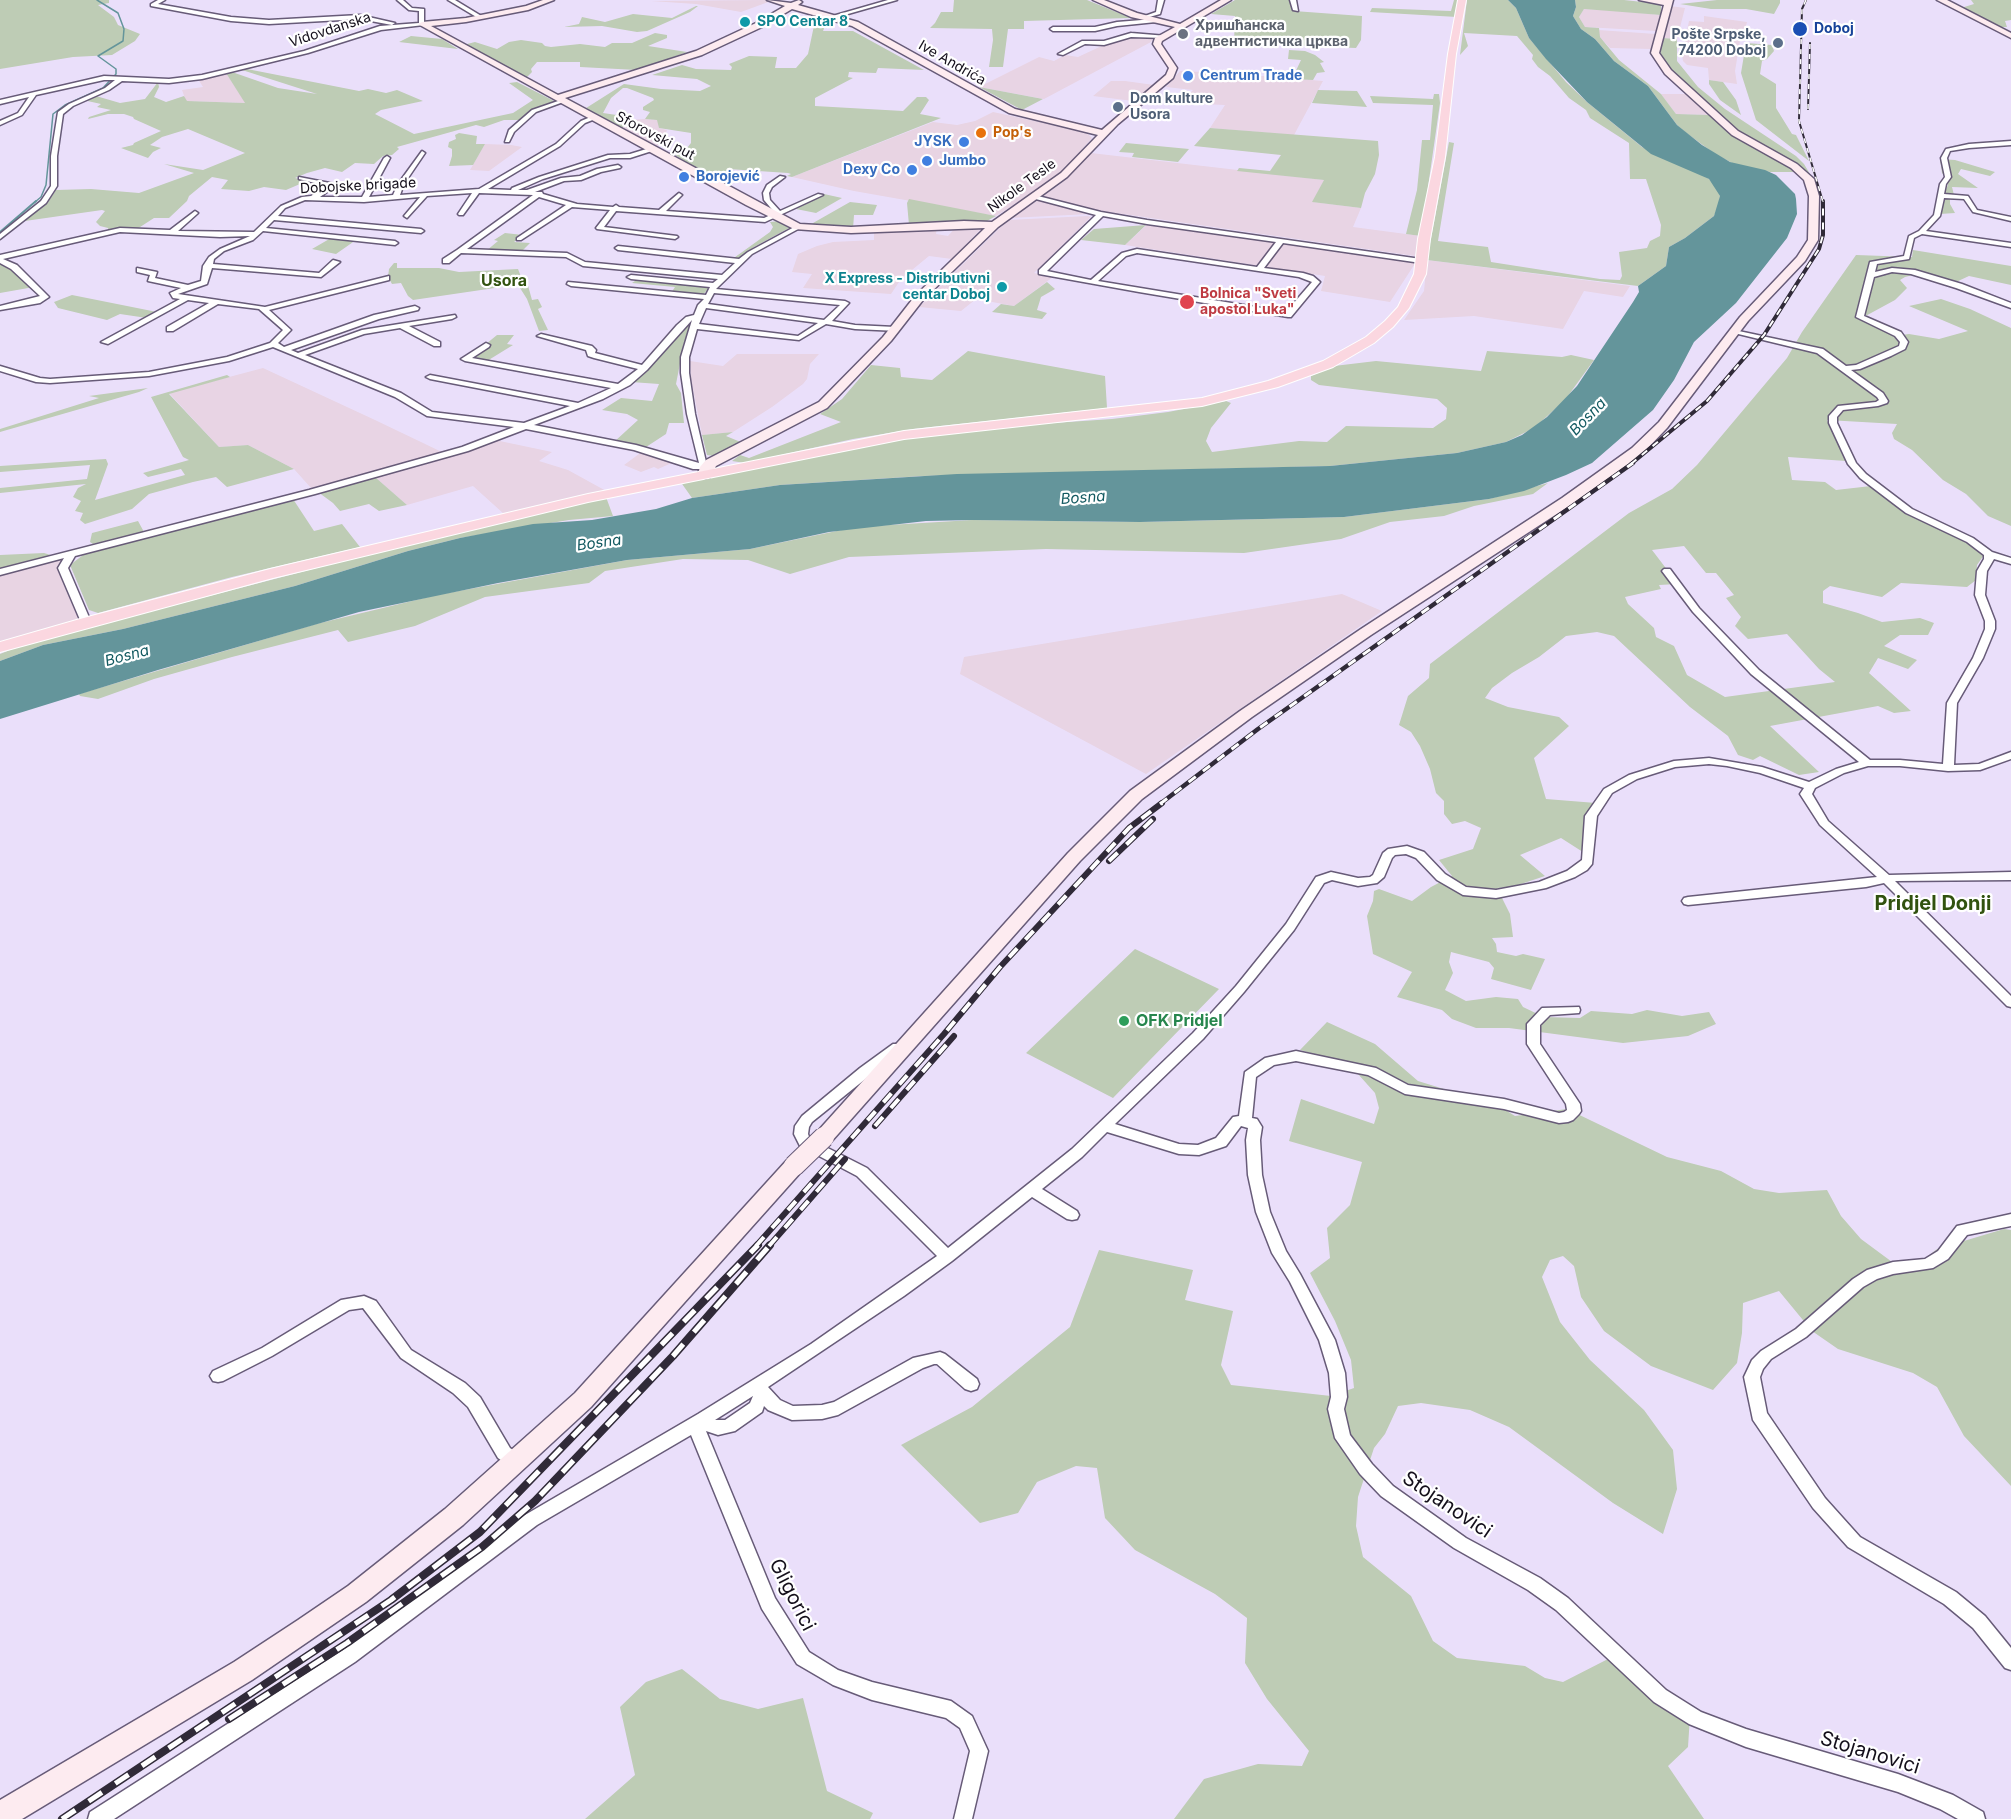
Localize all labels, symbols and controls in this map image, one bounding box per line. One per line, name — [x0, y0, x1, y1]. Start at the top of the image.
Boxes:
street label: Vidovdanska — [287, 9, 373, 51]
place label: SPO Centar 8 — [757, 14, 848, 30]
marker: SPO Centar 8 — [738, 15, 752, 29]
place label: Хришћанска адвентистичка црква — [1195, 18, 1348, 50]
marker: Doboj — [1791, 20, 1809, 38]
place label: Doboj — [1814, 21, 1854, 37]
marker: Хришћанска адвентистичка црква — [1176, 27, 1190, 41]
place label: Pošte Srpske, 74200 Doboj — [1672, 27, 1766, 60]
marker: Pošte Srpske, 74200 Doboj — [1771, 36, 1785, 50]
street label: Ive Andrića — [915, 37, 989, 89]
place label: Centrum Trade — [1200, 68, 1302, 84]
marker: Centrum Trade — [1181, 69, 1195, 83]
place label: Dom kulture Usora — [1130, 91, 1213, 124]
marker: Dom kulture Usora — [1111, 100, 1125, 114]
street label: Sforovski put — [613, 108, 697, 164]
place label: Pop's — [993, 125, 1032, 141]
marker: Pop's — [974, 126, 988, 140]
place label: JYSK — [914, 134, 952, 150]
marker: JYSK — [957, 135, 971, 149]
place label: Jumbo — [939, 153, 986, 169]
marker: Jumbo — [920, 154, 934, 168]
street label: Nikole Tesle — [985, 156, 1059, 216]
place label: Dexy Co — [843, 162, 900, 178]
marker: Dexy Co — [905, 163, 919, 177]
place label: Borojević — [696, 169, 760, 185]
marker: Borojević — [677, 170, 691, 184]
street label: Dobojske brigade — [299, 175, 417, 197]
district label: Usora — [481, 271, 527, 291]
place label: X Express - Distributivni centar Doboj — [825, 271, 990, 304]
marker: X Express - Distributivni centar Doboj — [995, 280, 1009, 294]
place label: Bolnica "Sveti apostol Luka" — [1200, 286, 1296, 318]
marker: Bolnica "Sveti apostol Luka" — [1178, 293, 1196, 311]
water label: Bosna — [1566, 395, 1610, 439]
water label: Bosna — [1060, 487, 1106, 509]
water label: Bosna — [576, 531, 622, 555]
water label: Bosna — [103, 642, 151, 670]
district label: Pridjel Donji — [1875, 892, 1991, 916]
place label: OFK Pridjel — [1136, 1011, 1223, 1031]
marker: OFK Pridjel — [1117, 1014, 1131, 1028]
street label: Stojanovici — [1398, 1466, 1496, 1544]
street label: Gligorici — [764, 1555, 820, 1635]
street label: Stojanovici — [1817, 1726, 1923, 1780]

